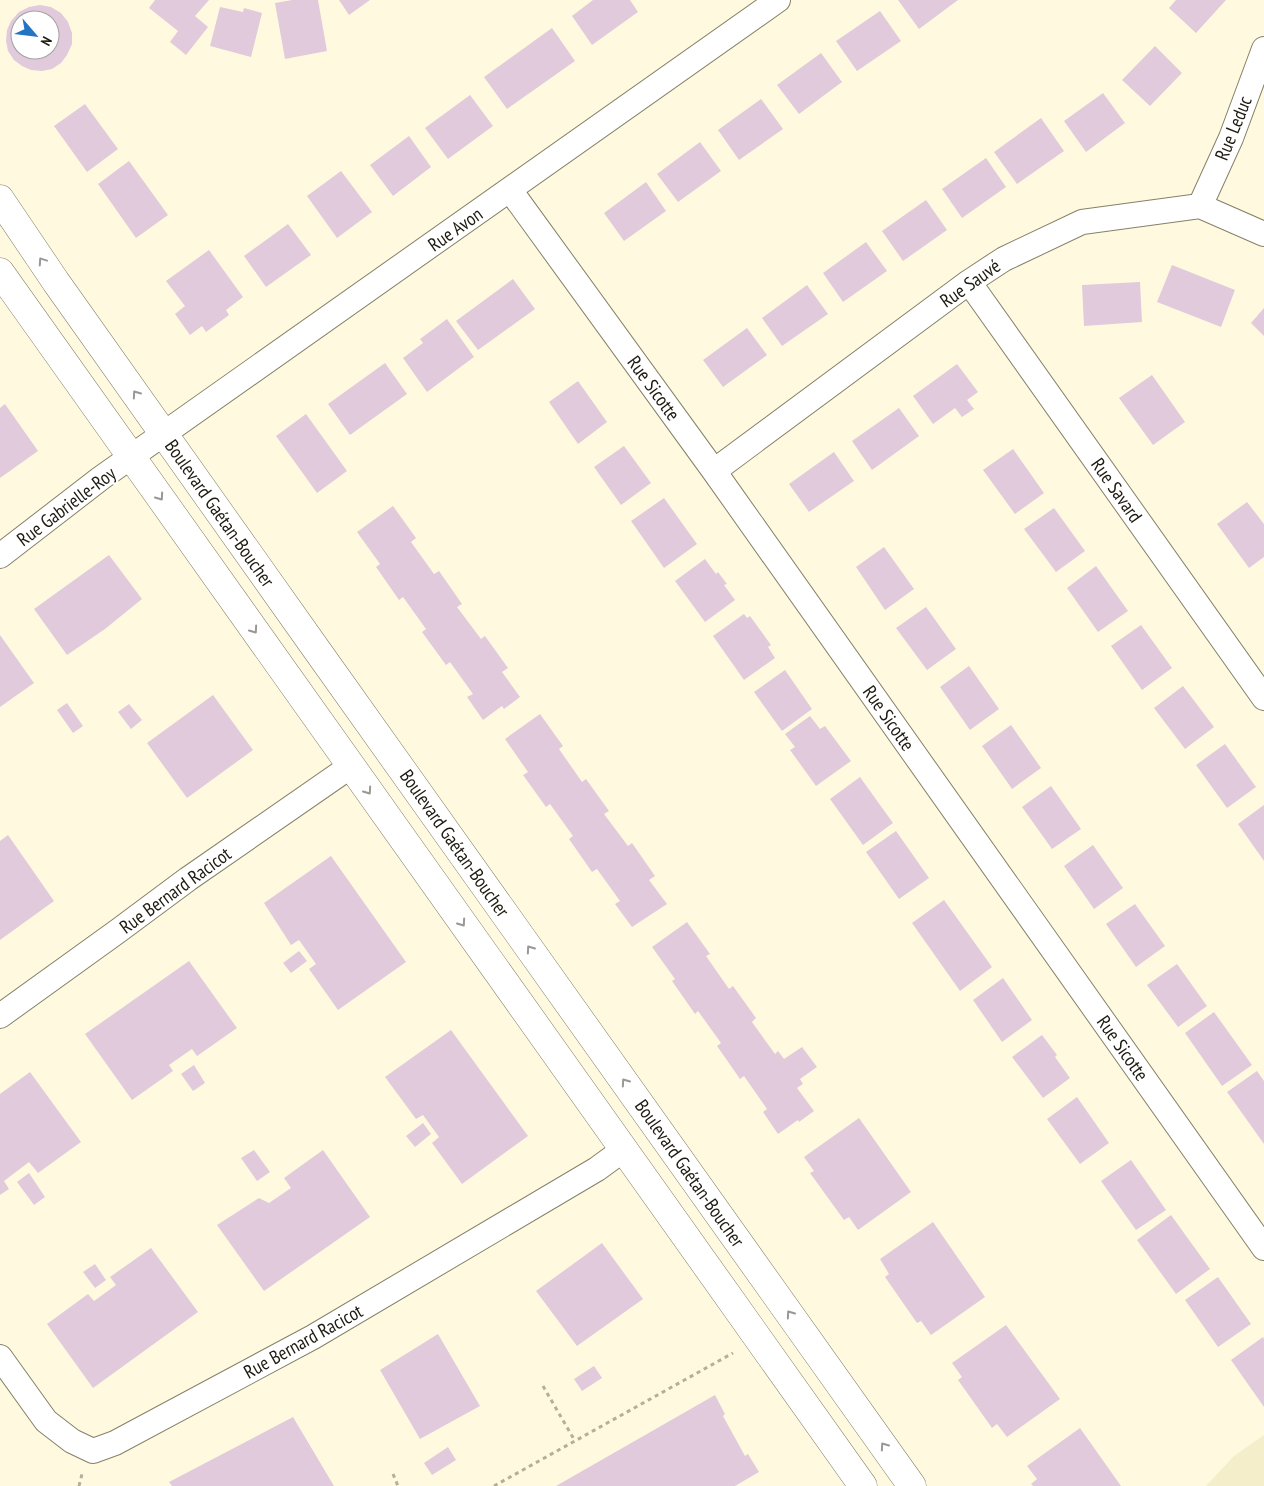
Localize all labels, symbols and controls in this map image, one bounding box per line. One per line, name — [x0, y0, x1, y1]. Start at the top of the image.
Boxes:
north arrow — [10, 10, 60, 60]
text: N — [37, 34, 56, 49]
street label: Rue Leduc — [1209, 92, 1257, 164]
street label: Rue Avon — [423, 202, 487, 256]
street label: Rue Sauvé — [935, 253, 1005, 312]
one-way arrow — [39, 257, 48, 267]
street label: Rue Sicotte — [622, 351, 686, 425]
one-way arrow — [133, 390, 142, 399]
street label: Boulevard Gaétan-Boucher — [160, 434, 280, 592]
street label: Rue Savard — [1086, 453, 1148, 527]
street label: Rue Gabrielle-Roy — [12, 461, 121, 551]
one-way arrow — [154, 491, 162, 500]
one-way arrow — [248, 624, 257, 633]
street label: Rue Sicotte — [858, 681, 920, 755]
street label: Boulevard Gaétan-Boucher — [395, 764, 515, 922]
one-way arrow — [362, 785, 371, 794]
street label: Rue Bernard Racicot — [114, 841, 236, 939]
one-way arrow — [457, 917, 465, 926]
one-way arrow — [527, 945, 536, 955]
street label: Rue Sicotte — [1092, 1011, 1154, 1085]
one-way arrow — [622, 1078, 631, 1087]
street label: Boulevard Gaétan-Boucher — [630, 1094, 750, 1252]
street label: Rue Bernard Racicot — [239, 1298, 367, 1384]
one-way arrow — [787, 1310, 796, 1320]
one-way arrow — [881, 1442, 890, 1452]

